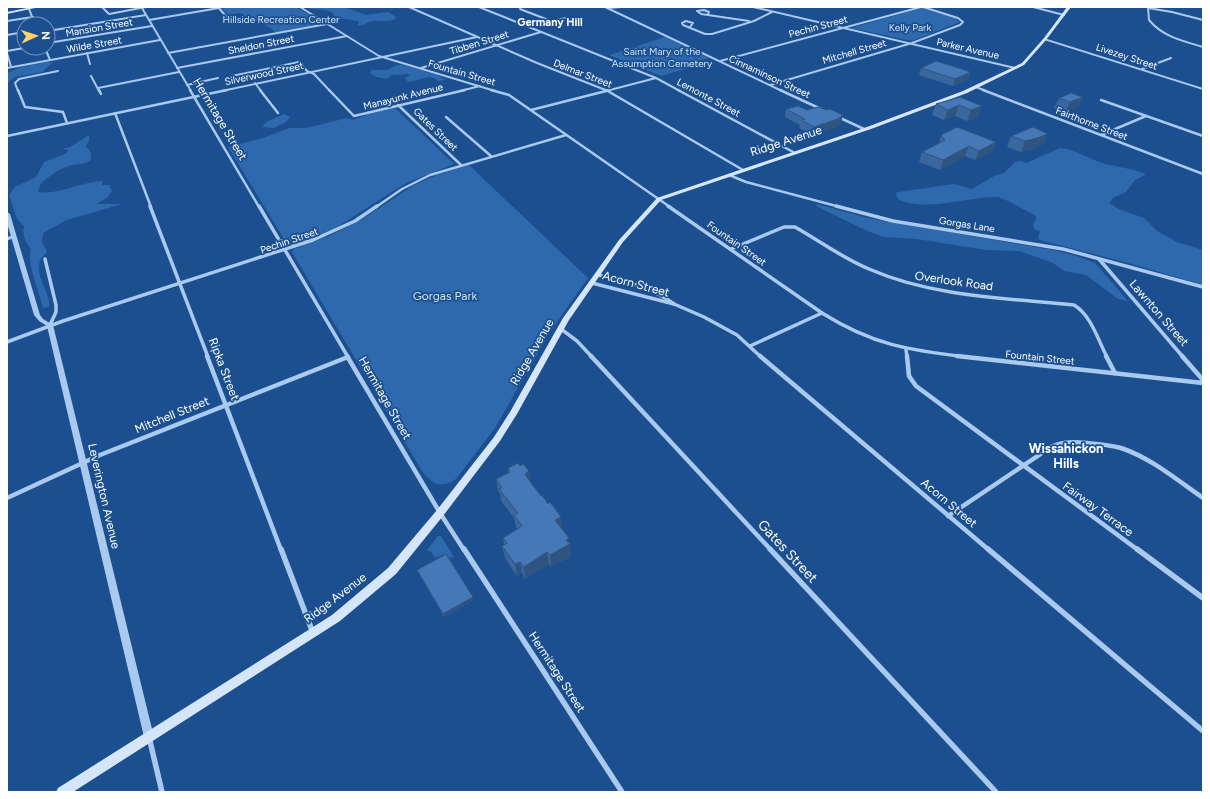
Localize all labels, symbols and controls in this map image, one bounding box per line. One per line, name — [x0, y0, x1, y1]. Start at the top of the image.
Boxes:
street label: Pechin Street — [787, 12, 849, 41]
park label: Hillside Recreation Center — [223, 13, 340, 26]
street label: Mansion Street — [64, 15, 134, 40]
north arrow — [16, 16, 56, 56]
district label: Germany Hill — [517, 16, 583, 29]
park label: Kelly Park — [889, 21, 931, 34]
street label: Tibben Street — [448, 27, 510, 58]
text: N — [39, 31, 52, 40]
street label: Sheldon Street — [227, 32, 295, 57]
street label: Wilde Street — [65, 33, 123, 56]
street label: Parker Avenue — [935, 35, 1001, 62]
street label: Mitchell Street — [821, 36, 888, 67]
street label: Livezey Street — [1094, 40, 1160, 73]
park label: Saint Mary of the Assumption Cemetery — [612, 45, 713, 70]
street label: Cinnaminson Street — [727, 52, 813, 101]
street label: Delmar Street — [552, 56, 614, 91]
street label: Fountain Street — [427, 57, 497, 88]
street label: Silverwood Street — [224, 59, 305, 88]
street label: Hermitage Street — [190, 75, 250, 163]
street label: Lemonte Street — [675, 75, 743, 120]
street label: Manayunk Avenue — [362, 80, 445, 113]
street label: Fairthorne Street — [1054, 104, 1130, 143]
street label: Gates Street — [411, 105, 461, 154]
street label: Ridge Avenue — [748, 123, 824, 159]
street label: Gorgas Lane — [938, 214, 996, 235]
street label: Fountain Street — [704, 218, 769, 269]
street label: Pechin Street — [258, 224, 320, 256]
street label: Acorn Street — [601, 268, 671, 300]
street label: Overlook Road — [914, 269, 994, 293]
street label: Lawnton Street — [1126, 277, 1192, 349]
park label: Gorgas Park — [413, 289, 478, 303]
street label: Ridge Avenue — [507, 316, 557, 388]
street label: Ripka Street — [206, 336, 242, 403]
street label: Fountain Street — [1005, 347, 1075, 368]
street label: Hermitage Street — [356, 354, 415, 442]
street label: Mitchell Street — [133, 394, 212, 436]
district label: Wissahickon Hills — [1029, 441, 1103, 471]
street label: Leverington Avenue — [85, 442, 123, 550]
street label: Acorn Street — [918, 476, 980, 531]
street label: Fairway Terrace — [1060, 479, 1136, 540]
street label: Gates Street — [754, 516, 821, 586]
street label: Ridge Avenue — [301, 570, 369, 626]
street label: Hermitage Street — [526, 629, 589, 715]

